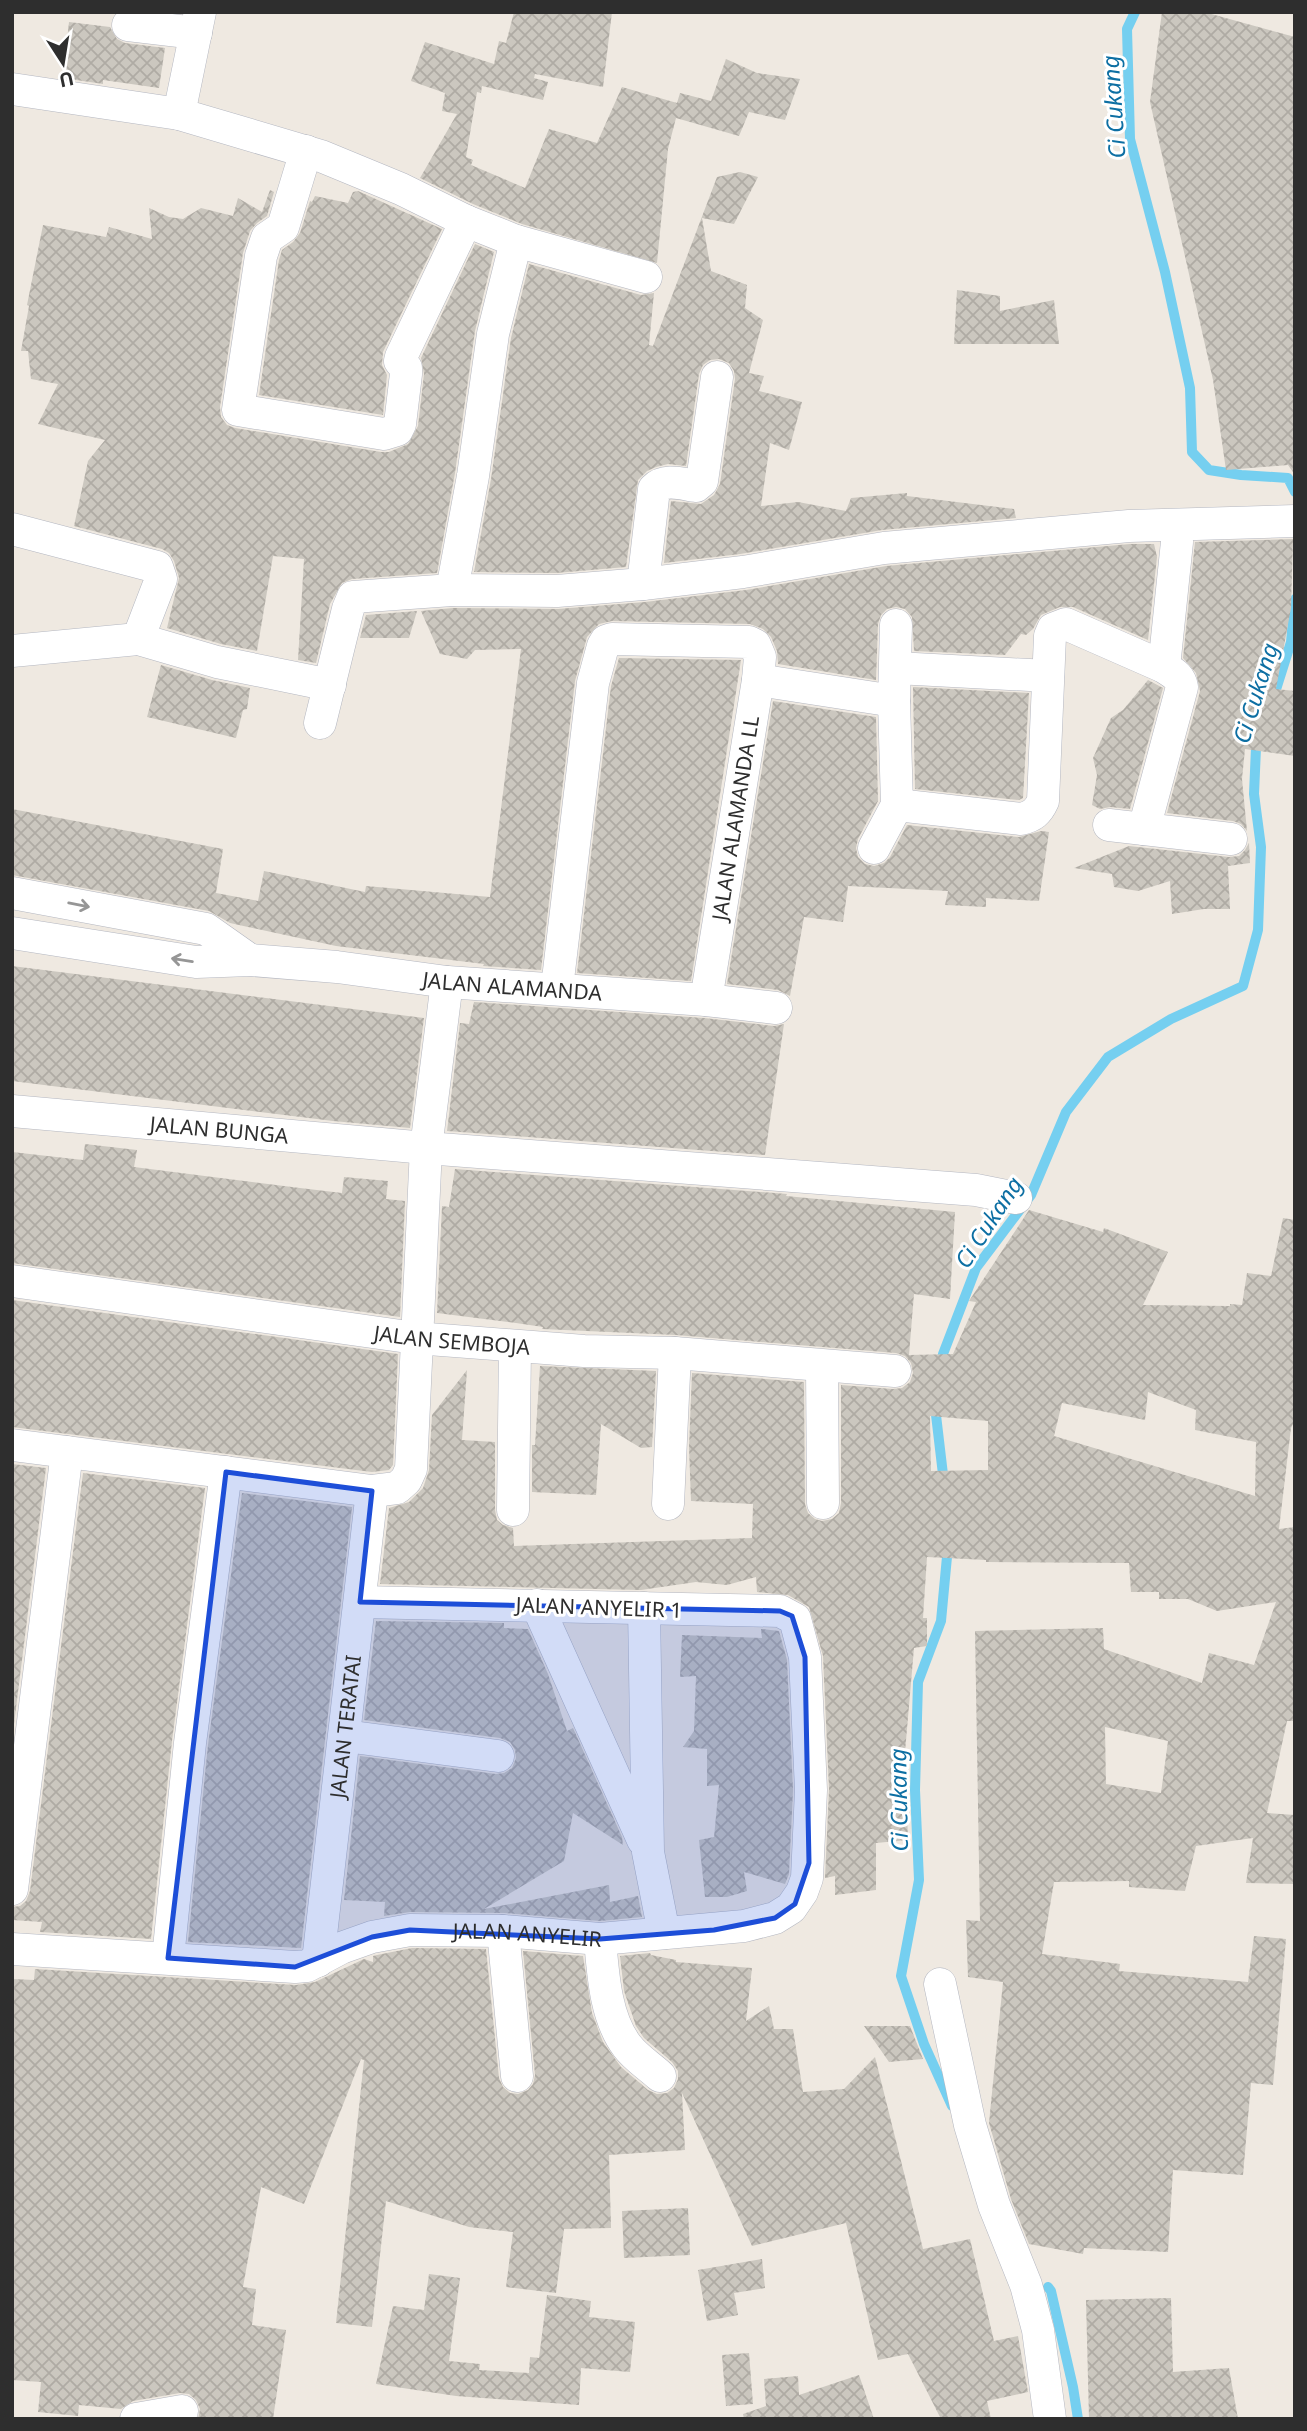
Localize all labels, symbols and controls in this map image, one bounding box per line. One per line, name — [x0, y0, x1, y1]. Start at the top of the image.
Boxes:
north arrow — [28, 28, 98, 98]
water label: Ci Cukang — [1093, 54, 1133, 160]
text: U — [57, 65, 76, 94]
water label: Ci Cukang — [1225, 639, 1285, 747]
street label: JALAN ALAMANDA LL — [705, 714, 765, 924]
one-way arrow — [67, 899, 90, 913]
one-way arrow — [171, 953, 194, 966]
street label: JALAN ALAMANDA — [419, 965, 603, 1007]
street label: JALAN BUNGA — [147, 1109, 290, 1150]
water label: Ci Cukang — [946, 1170, 1030, 1274]
street label: JALAN SEMBOJA — [370, 1318, 532, 1361]
street label: JALAN ANYELIR 1 — [513, 1590, 683, 1624]
street label: JALAN TERATAI — [323, 1653, 367, 1802]
water label: Ci Cukang — [881, 1748, 915, 1852]
street label: JALAN ANYELIR — [451, 1916, 603, 1953]

